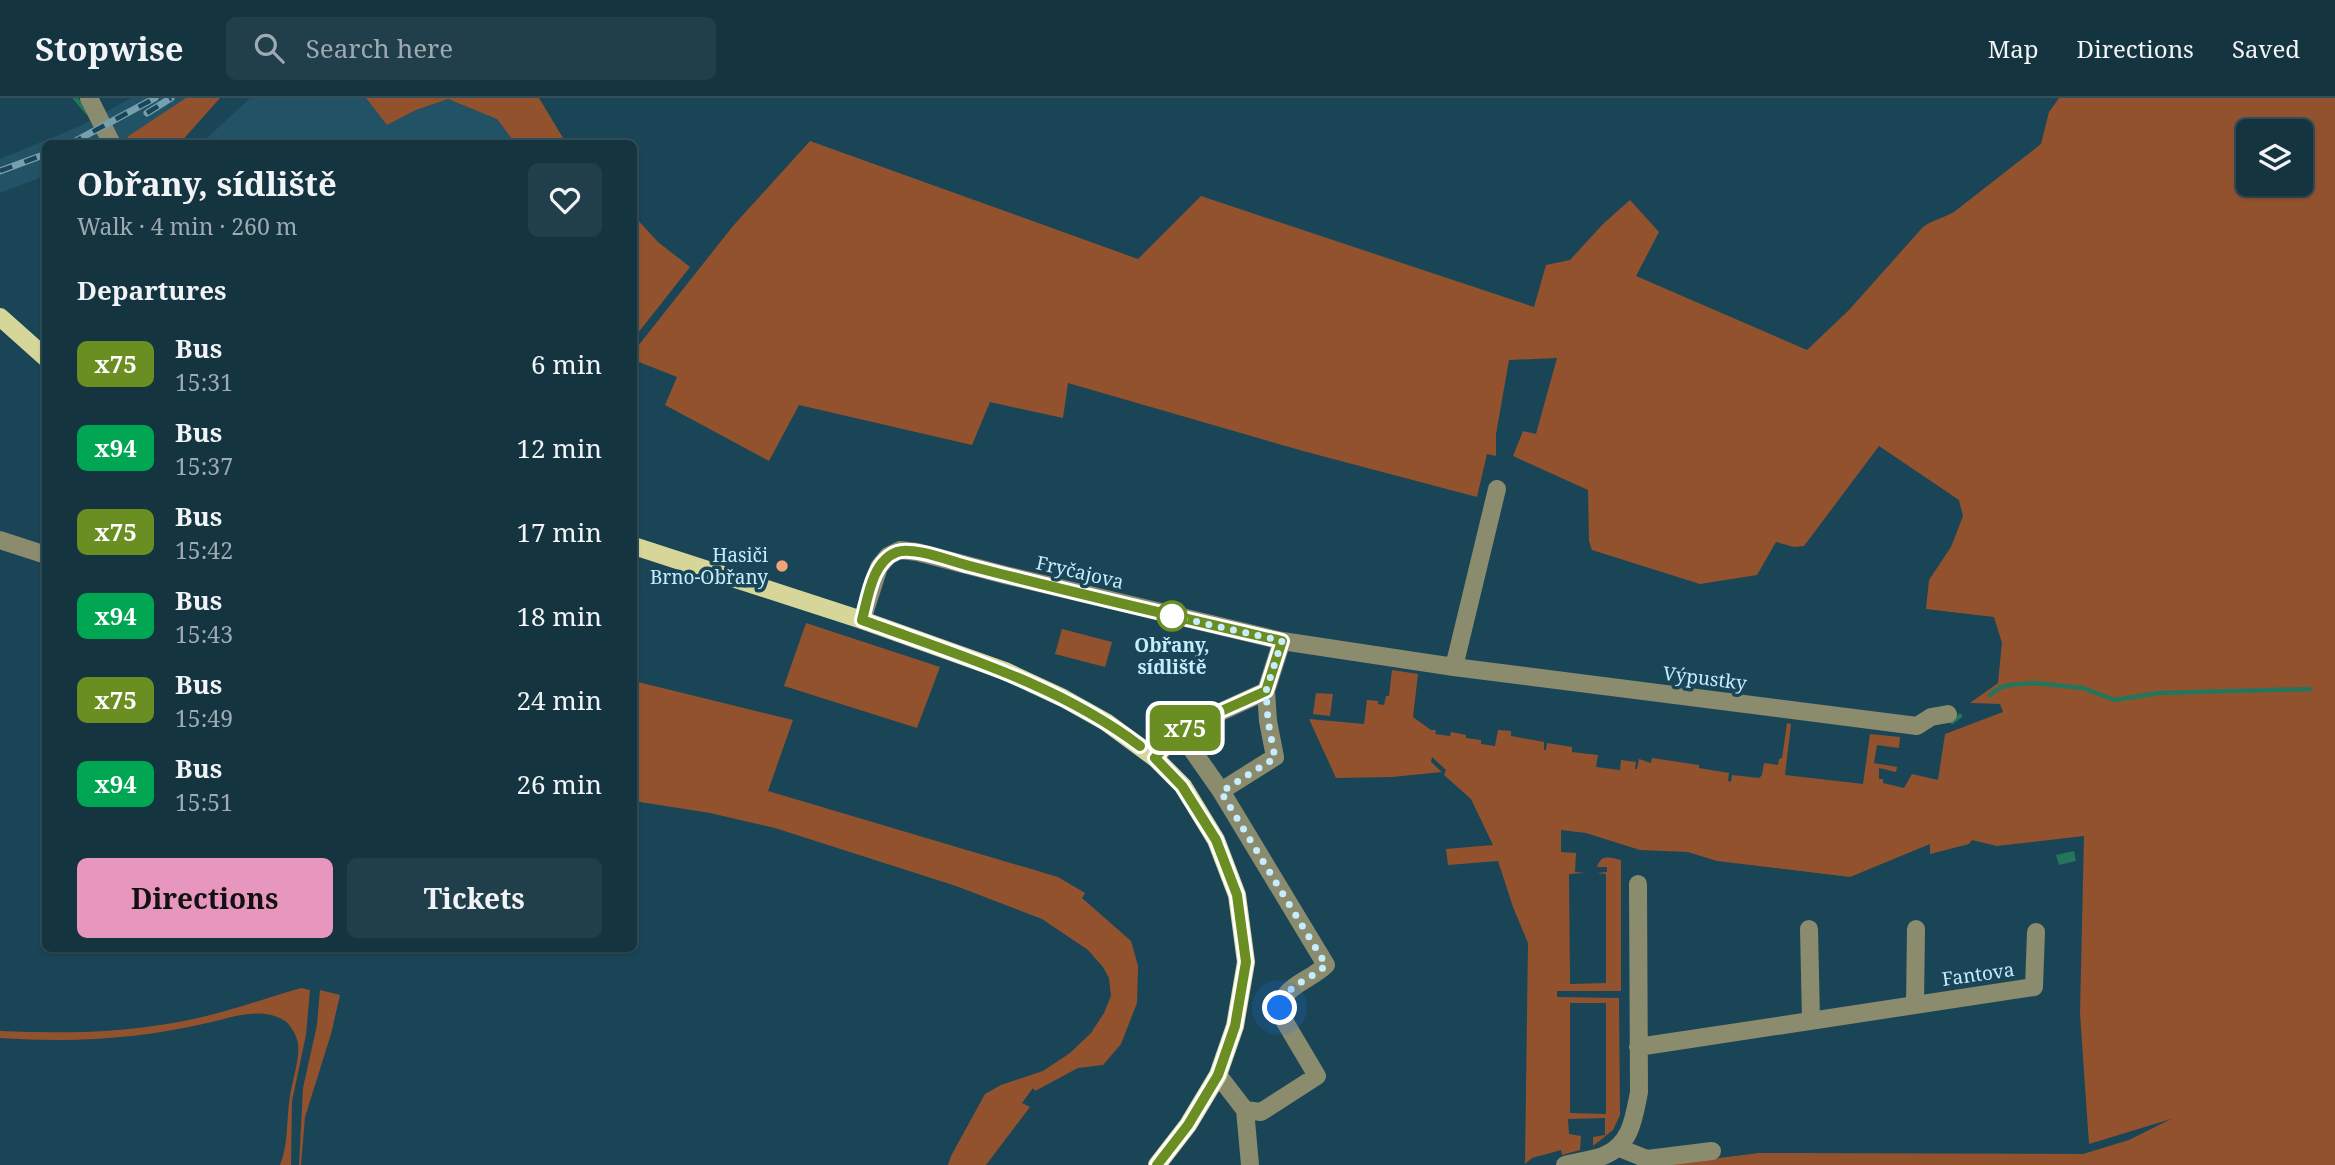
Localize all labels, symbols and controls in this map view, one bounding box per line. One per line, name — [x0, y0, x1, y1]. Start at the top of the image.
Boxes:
search box — [226, 17, 716, 80]
text: Stopwise — [35, 26, 184, 71]
icon: search — [250, 29, 288, 67]
text: Search here — [306, 30, 453, 66]
text: Map — [1988, 32, 2039, 65]
text: Directions — [2077, 32, 2194, 65]
text: Saved — [2232, 32, 2300, 65]
map controls — [2236, 119, 2313, 196]
button: layers — [2236, 119, 2313, 196]
text: Obřany, sídliště — [77, 161, 337, 206]
button: heart — [528, 163, 602, 237]
text: Walk · 4 min · 260 m — [77, 210, 297, 242]
text: Departures — [77, 272, 227, 308]
text: Bus — [175, 330, 222, 366]
text: 6 min — [531, 346, 602, 382]
text: x75 — [94, 347, 137, 380]
text: 15:31 — [175, 366, 233, 398]
text: Bus — [175, 414, 222, 450]
text: 12 min — [517, 430, 602, 466]
text: x94 — [94, 431, 137, 464]
text: 15:37 — [175, 450, 233, 482]
text: Bus — [175, 498, 222, 534]
text: 17 min — [517, 514, 602, 550]
text: x75 — [94, 515, 137, 548]
text: 15:42 — [175, 534, 233, 566]
place label: Hasiči Brno-Obřany — [650, 542, 768, 590]
street label: Fryčajova — [1034, 549, 1126, 595]
marker: Hasiči Brno-Obřany — [774, 558, 790, 574]
text: Bus — [175, 582, 222, 618]
text: 18 min — [517, 598, 602, 634]
text: x94 — [94, 599, 137, 632]
marker: Obřany, sídliště — [1157, 601, 1187, 631]
text: 15:43 — [175, 618, 233, 650]
place label: Obřany, sídliště — [1134, 632, 1210, 680]
street label: Výpustky — [1662, 660, 1749, 696]
text: Bus — [175, 666, 222, 702]
text: 24 min — [517, 682, 602, 718]
text: x75 — [94, 683, 137, 716]
text: 15:49 — [175, 702, 233, 734]
line badge: x75 — [1145, 705, 1225, 751]
text: x75 — [1164, 711, 1206, 744]
text: Bus — [175, 750, 222, 786]
text: 26 min — [517, 766, 602, 802]
text: x94 — [94, 767, 137, 800]
text: 15:51 — [175, 786, 233, 818]
button: Directions — [77, 858, 333, 938]
button: Tickets — [347, 858, 602, 938]
street label: Fantova — [1940, 956, 2016, 992]
your location — [1262, 990, 1297, 1025]

